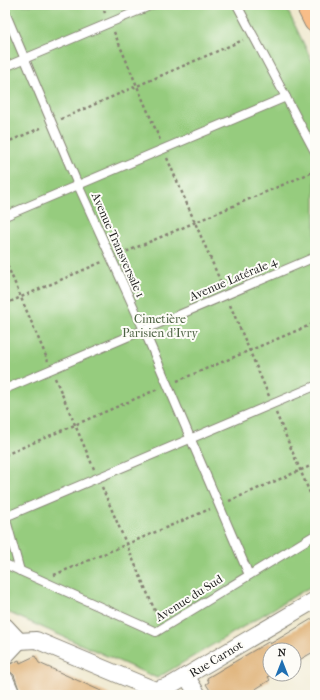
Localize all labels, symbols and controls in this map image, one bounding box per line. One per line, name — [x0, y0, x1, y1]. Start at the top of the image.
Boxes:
street label: Avenue Transversale 1 — [88, 189, 147, 300]
street label: Avenue Latérale 4 — [186, 254, 280, 304]
park label: Cimetière Parisien d'Ivry — [122, 312, 198, 340]
street label: Avenue du Sud — [152, 572, 226, 625]
street label: Rue Carnot — [187, 637, 246, 680]
north arrow — [262, 642, 302, 682]
text: N — [278, 646, 287, 659]

